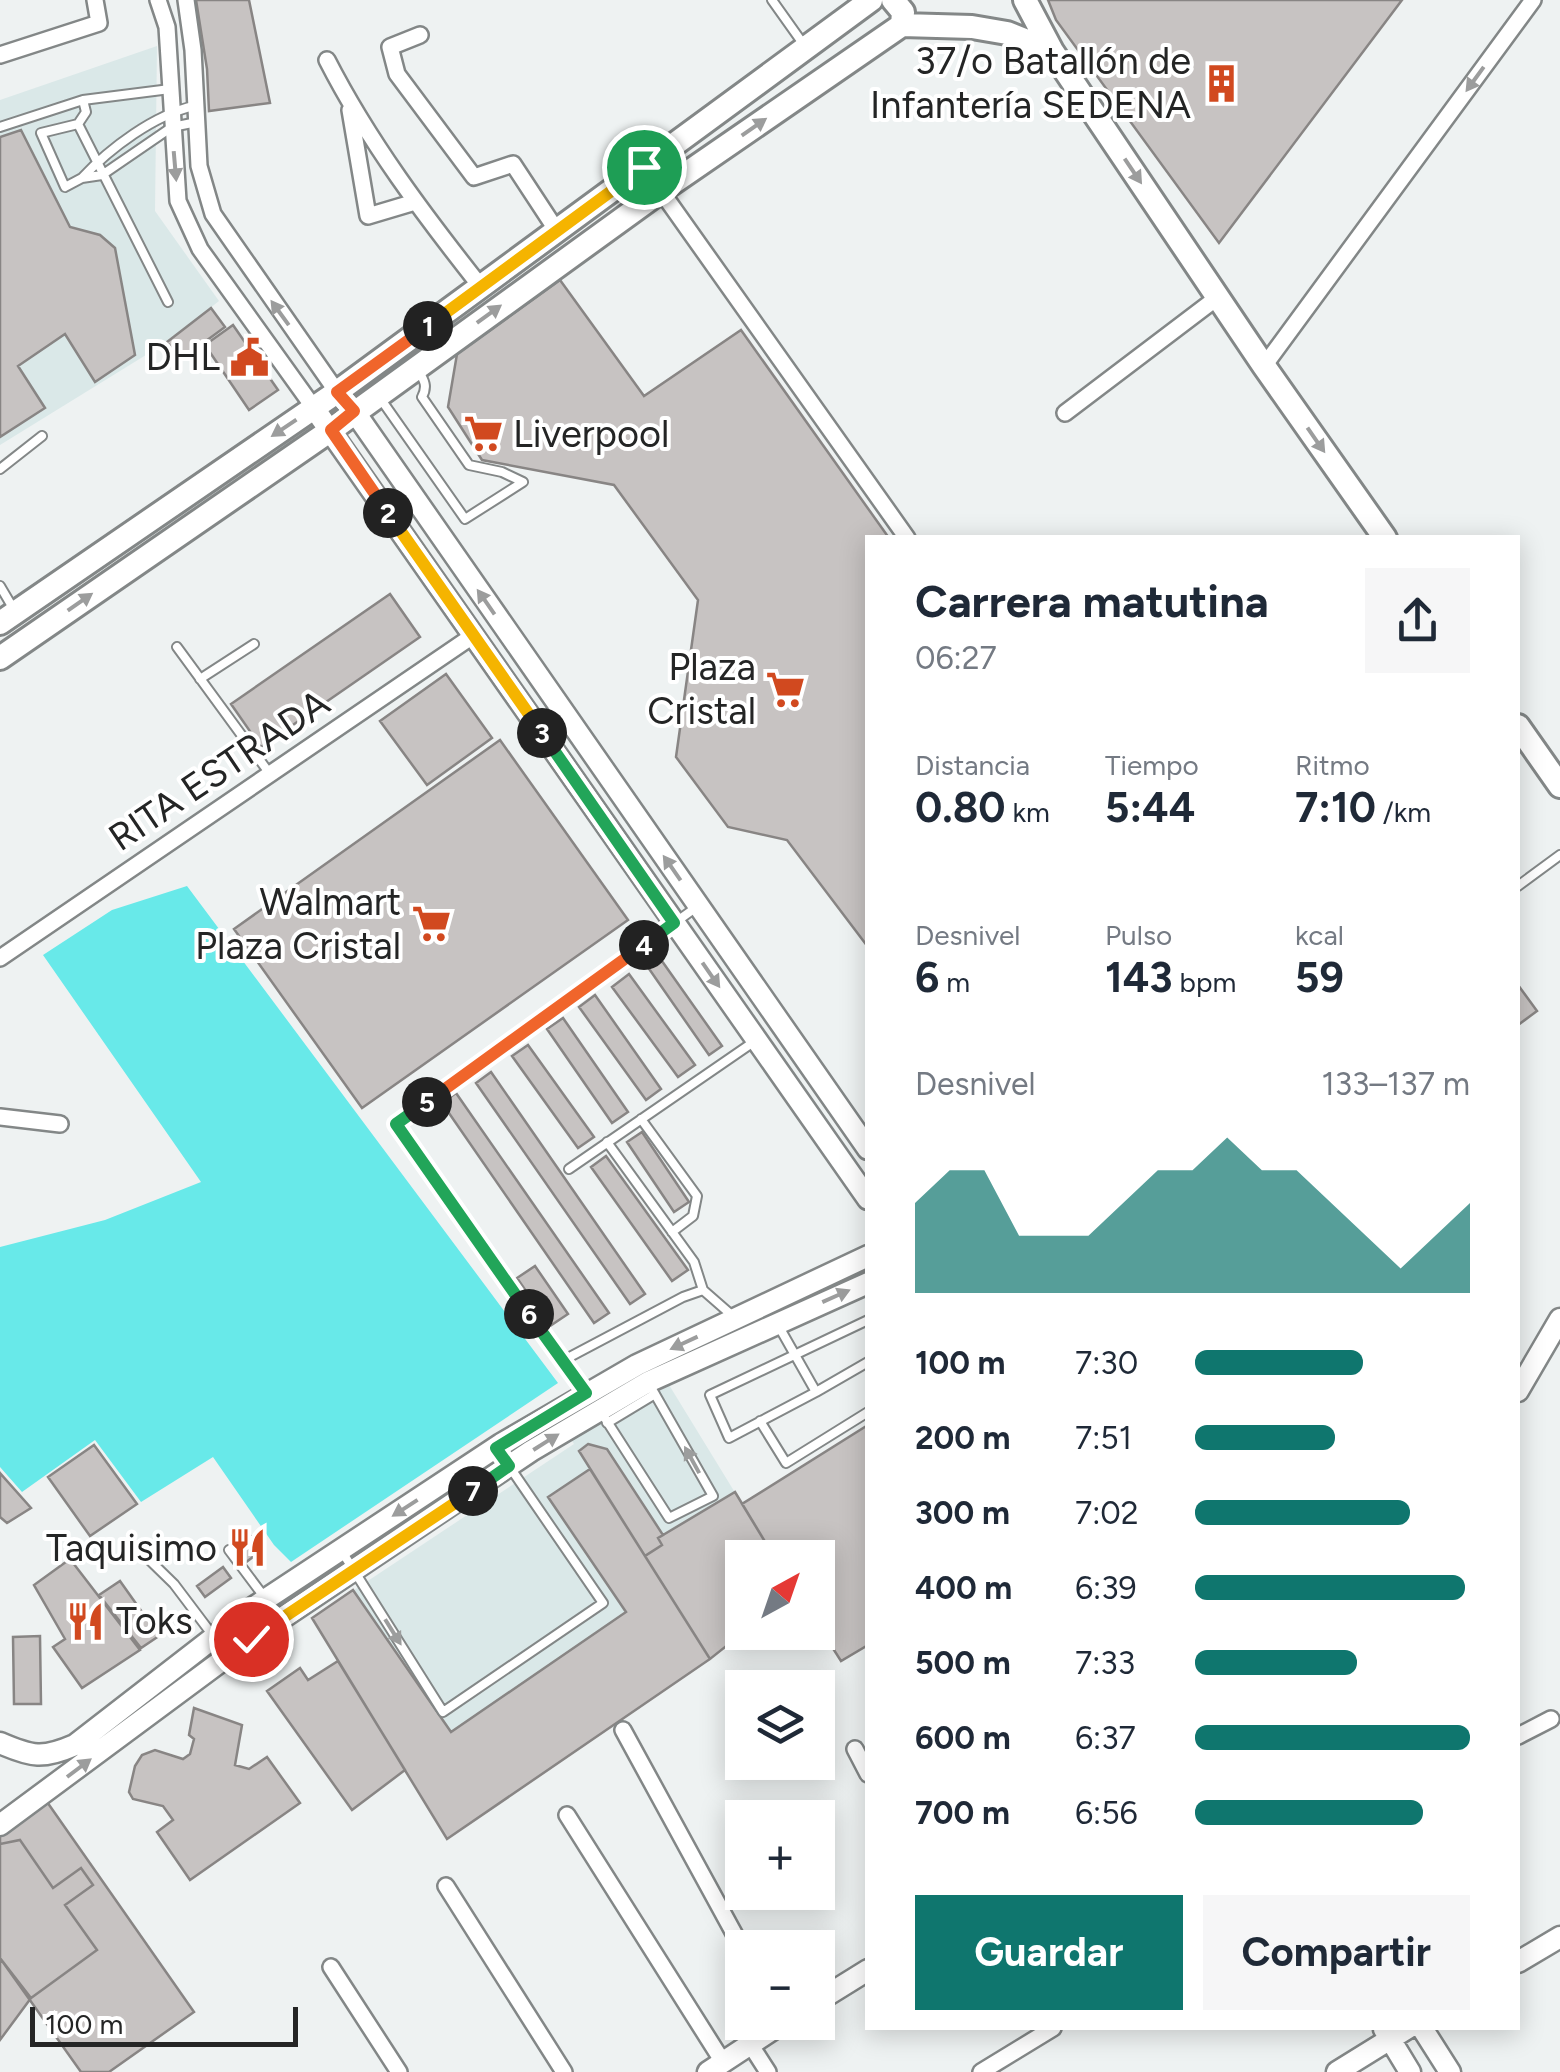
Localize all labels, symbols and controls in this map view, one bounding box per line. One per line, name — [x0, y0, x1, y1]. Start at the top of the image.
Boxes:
place label: 37/o Batallón de Infantería SEDENA — [870, 38, 1191, 128]
building icon: 37/o Batallón de Infantería SEDENA — [1200, 62, 1242, 104]
one-way arrow — [1466, 66, 1485, 92]
one-way arrow — [741, 118, 768, 136]
pin — [602, 125, 687, 210]
icon: arrive — [617, 140, 672, 195]
one-way arrow — [168, 150, 184, 182]
one-way arrow — [1123, 158, 1141, 185]
one-way arrow — [271, 300, 290, 326]
pin: 1 — [403, 301, 453, 351]
one-way arrow — [476, 305, 502, 324]
text: 1 — [422, 309, 434, 343]
place label: DHL — [146, 334, 220, 380]
public building icon: DHL — [229, 336, 271, 378]
place label: Liverpool — [513, 411, 669, 457]
supermarket icon: Liverpool — [462, 413, 504, 455]
one-way arrow — [270, 419, 297, 437]
one-way arrow — [1306, 426, 1325, 453]
pin: 2 — [363, 488, 413, 538]
text: 2 — [380, 496, 396, 530]
button: share — [1365, 568, 1470, 673]
text: Carrera matutina — [915, 574, 1269, 628]
one-way arrow — [477, 588, 496, 615]
one-way arrow — [67, 593, 94, 612]
text: 06:27 — [915, 639, 997, 677]
place label: Plaza Cristal — [647, 644, 756, 734]
supermarket icon: Plaza Cristal — [765, 668, 807, 710]
street label: RITA ESTRADA — [100, 679, 338, 861]
pin: 3 — [517, 708, 567, 758]
text: 3 — [534, 716, 550, 750]
text: Distancia — [915, 748, 1030, 782]
text: Tiempo — [1105, 748, 1199, 782]
text: Ritmo — [1295, 748, 1370, 782]
text: 0.80 — [915, 782, 1006, 833]
text: 5:44 — [1105, 782, 1195, 833]
text: 7:10 — [1295, 782, 1376, 833]
text: km — [1006, 795, 1050, 829]
text: /km — [1376, 795, 1431, 829]
one-way arrow — [663, 855, 682, 882]
place label: Walmart Plaza Cristal — [195, 879, 401, 969]
supermarket icon: Walmart Plaza Cristal — [410, 903, 452, 945]
text: Desnivel — [915, 918, 1020, 952]
text: Pulso — [1105, 918, 1172, 952]
text: kcal — [1295, 918, 1344, 952]
pin: 4 — [619, 920, 669, 970]
text: 4 — [635, 928, 653, 962]
text: 6 — [915, 952, 939, 1003]
text: 143 — [1105, 952, 1173, 1003]
text: 59 — [1295, 952, 1344, 1003]
one-way arrow — [701, 962, 720, 989]
text: m — [939, 965, 970, 999]
text: bpm — [1173, 965, 1236, 999]
text: Desnivel — [915, 1065, 1035, 1103]
text: 133–137 m — [1321, 1065, 1470, 1103]
pin: 5 — [402, 1077, 452, 1127]
text: 5 — [419, 1085, 435, 1119]
one-way arrow — [822, 1288, 851, 1305]
pin: 6 — [504, 1289, 554, 1339]
text: 6 — [521, 1297, 537, 1331]
one-way arrow — [670, 1334, 699, 1351]
text: 100 m — [915, 1344, 1006, 1382]
text: 7:30 — [1075, 1344, 1138, 1382]
text: 200 m — [915, 1419, 1011, 1457]
text: 7:51 — [1075, 1419, 1132, 1457]
one-way arrow — [532, 1434, 560, 1451]
one-way arrow — [684, 1446, 701, 1475]
pin: 7 — [448, 1466, 498, 1516]
text: 7 — [465, 1474, 481, 1508]
text: 300 m — [915, 1494, 1010, 1532]
text: 7:02 — [1075, 1494, 1139, 1532]
one-way arrow — [391, 1498, 419, 1516]
place label: Taquisimo — [46, 1525, 217, 1571]
restaurant icon: Taquisimo — [226, 1527, 268, 1569]
north arrow — [725, 1540, 835, 1650]
map controls — [725, 1540, 835, 2040]
text: 400 m — [915, 1569, 1012, 1607]
text: 6:39 — [1075, 1569, 1137, 1607]
pin — [209, 1597, 294, 1682]
place label: Toks — [116, 1598, 193, 1644]
restaurant icon: Toks — [65, 1600, 107, 1642]
icon: check — [224, 1612, 279, 1667]
one-way arrow — [384, 1618, 402, 1646]
text: 500 m — [915, 1644, 1011, 1682]
text: 7:33 — [1075, 1644, 1135, 1682]
button: layers — [725, 1670, 835, 1780]
text: 600 m — [915, 1719, 1011, 1757]
text: 6:37 — [1075, 1719, 1136, 1757]
one-way arrow — [66, 1758, 92, 1779]
text: 700 m — [915, 1794, 1010, 1832]
text: 6:56 — [1075, 1794, 1138, 1832]
button: + — [725, 1800, 835, 1910]
button: Guardar — [915, 1895, 1183, 2010]
button: Compartir — [1203, 1895, 1470, 2010]
button: − — [725, 1930, 835, 2040]
scale bar — [30, 2002, 298, 2046]
text: 100 m — [45, 2007, 123, 2041]

